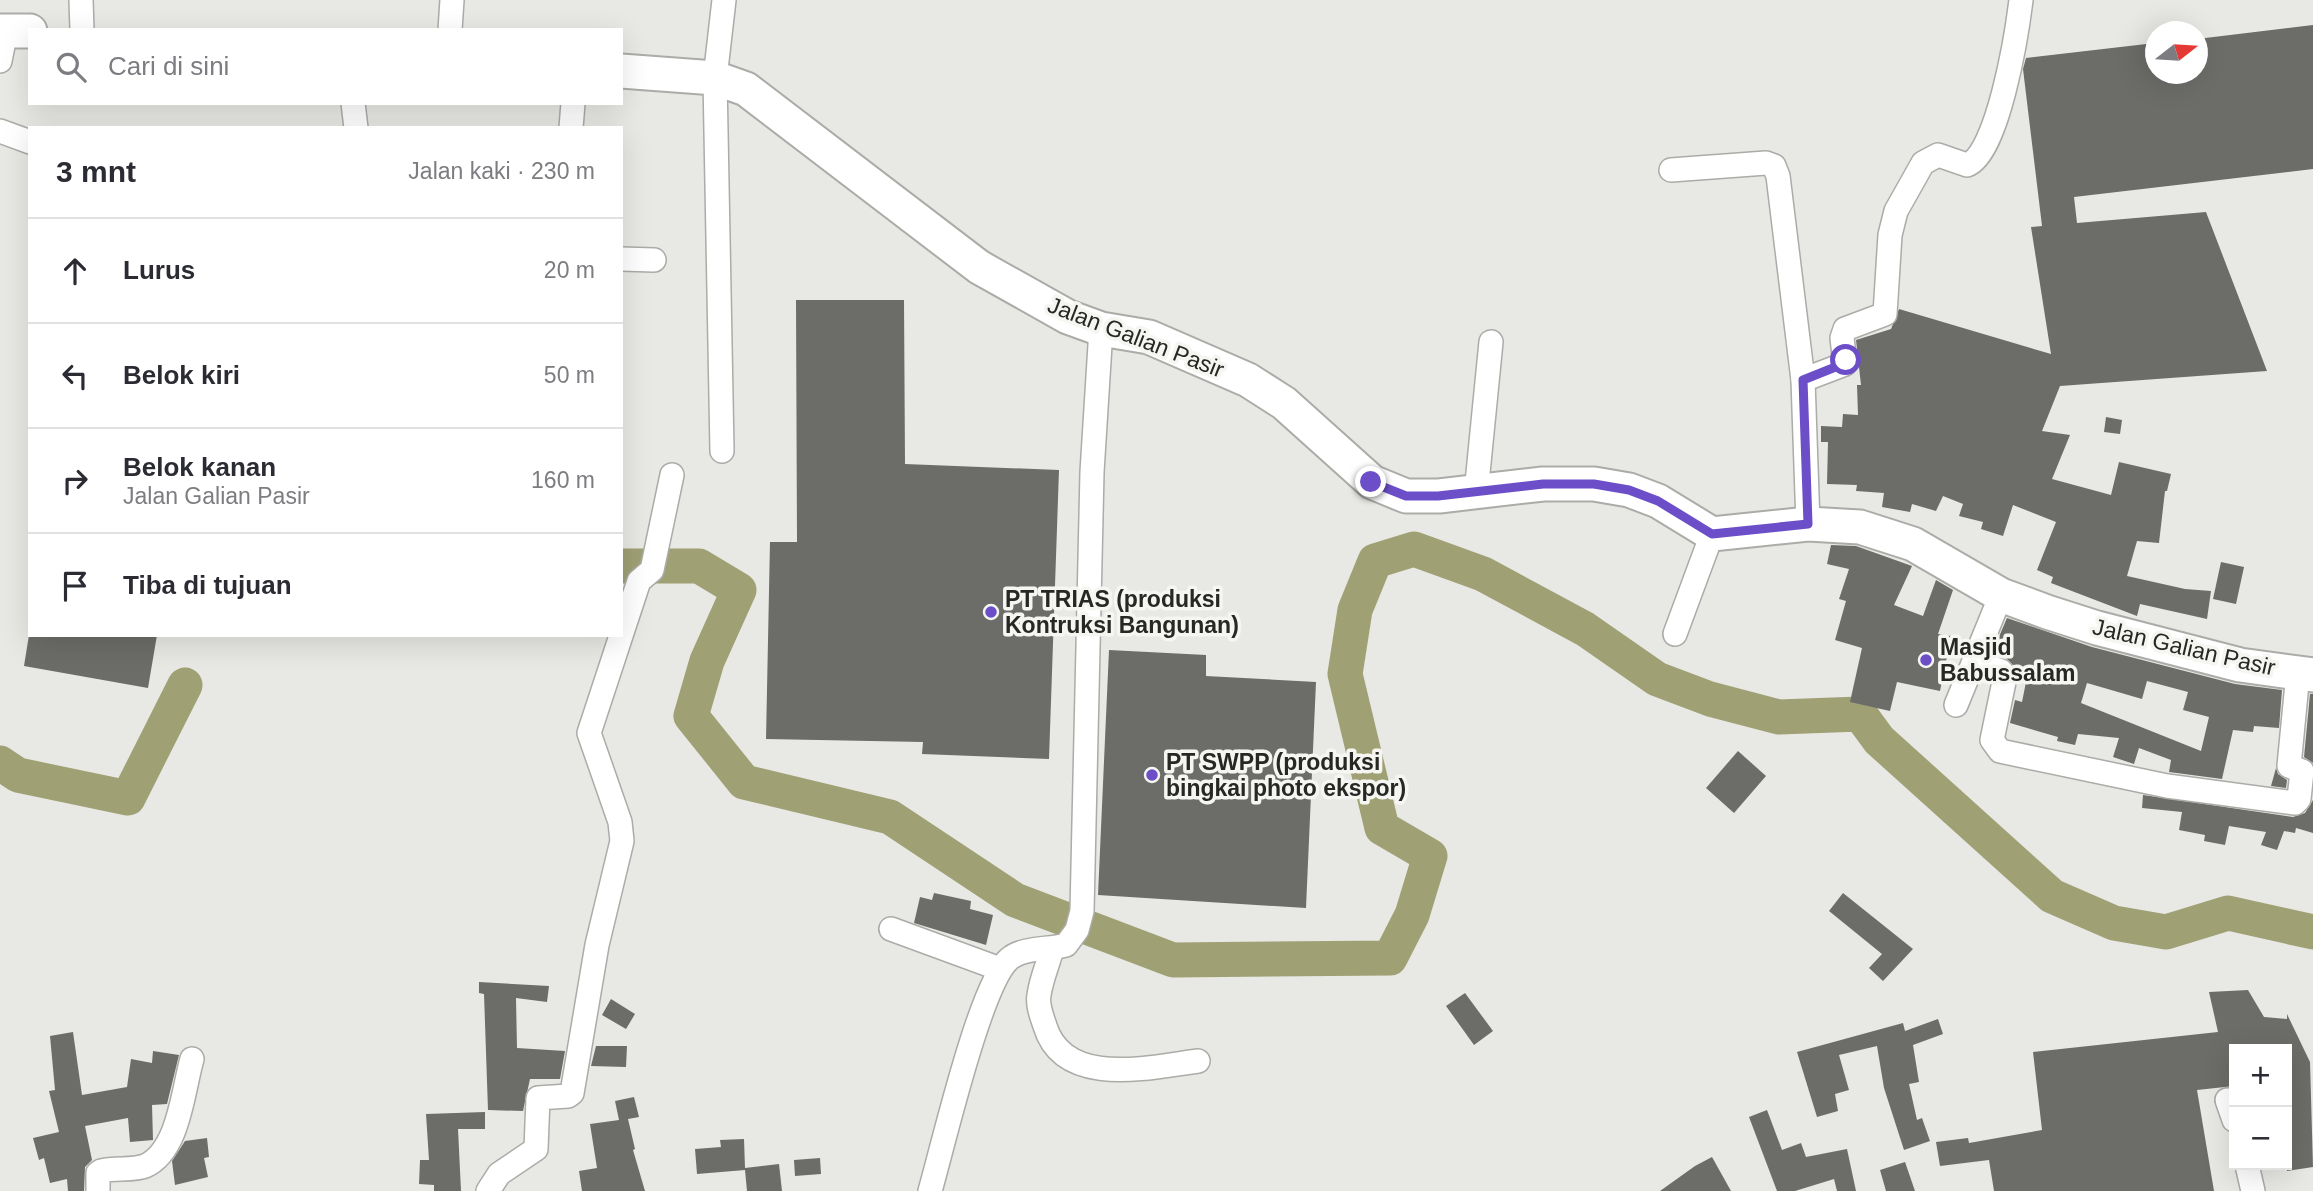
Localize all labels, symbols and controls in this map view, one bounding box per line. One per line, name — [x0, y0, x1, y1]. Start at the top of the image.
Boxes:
north arrow — [2145, 21, 2208, 84]
search box — [28, 28, 623, 105]
icon: search — [52, 48, 90, 86]
text: Cari di sini — [108, 51, 229, 81]
text: 3 mnt — [56, 155, 136, 188]
text: Jalan kaki · 230 m — [408, 158, 595, 184]
icon: ahead — [56, 252, 94, 290]
text: Lurus — [123, 255, 195, 285]
text: 20 m — [544, 257, 595, 283]
street label: Jalan Galian Pasir — [1044, 291, 1228, 383]
route start — [1830, 344, 1861, 375]
icon: left — [56, 357, 94, 395]
text: Belok kiri — [123, 360, 240, 390]
text: 50 m — [544, 362, 595, 388]
text: Belok kanan — [123, 452, 276, 482]
icon: right — [56, 462, 94, 500]
route end — [1355, 466, 1386, 497]
text: 160 m — [531, 467, 595, 493]
text: Jalan Galian Pasir — [123, 483, 310, 509]
icon: arrive — [56, 567, 94, 605]
text: Tiba di tujuan — [123, 570, 292, 600]
place label: PT TRIAS (produksi Kontruksi Bangunan) — [1005, 586, 1239, 638]
marker: PT TRIAS (produksi Kontruksi Bangunan) — [983, 604, 999, 620]
street label: Jalan Galian Pasir — [2090, 613, 2278, 681]
place label: Masjid Babussalam — [1940, 634, 2076, 686]
marker: Masjid Babussalam — [1918, 652, 1934, 668]
place label: PT SWPP (produksi bingkai photo ekspor) — [1166, 749, 1406, 801]
marker: PT SWPP (produksi bingkai photo ekspor) — [1144, 767, 1160, 783]
map controls — [2229, 1044, 2292, 1170]
button: + — [2229, 1044, 2292, 1107]
button: − — [2229, 1107, 2292, 1170]

